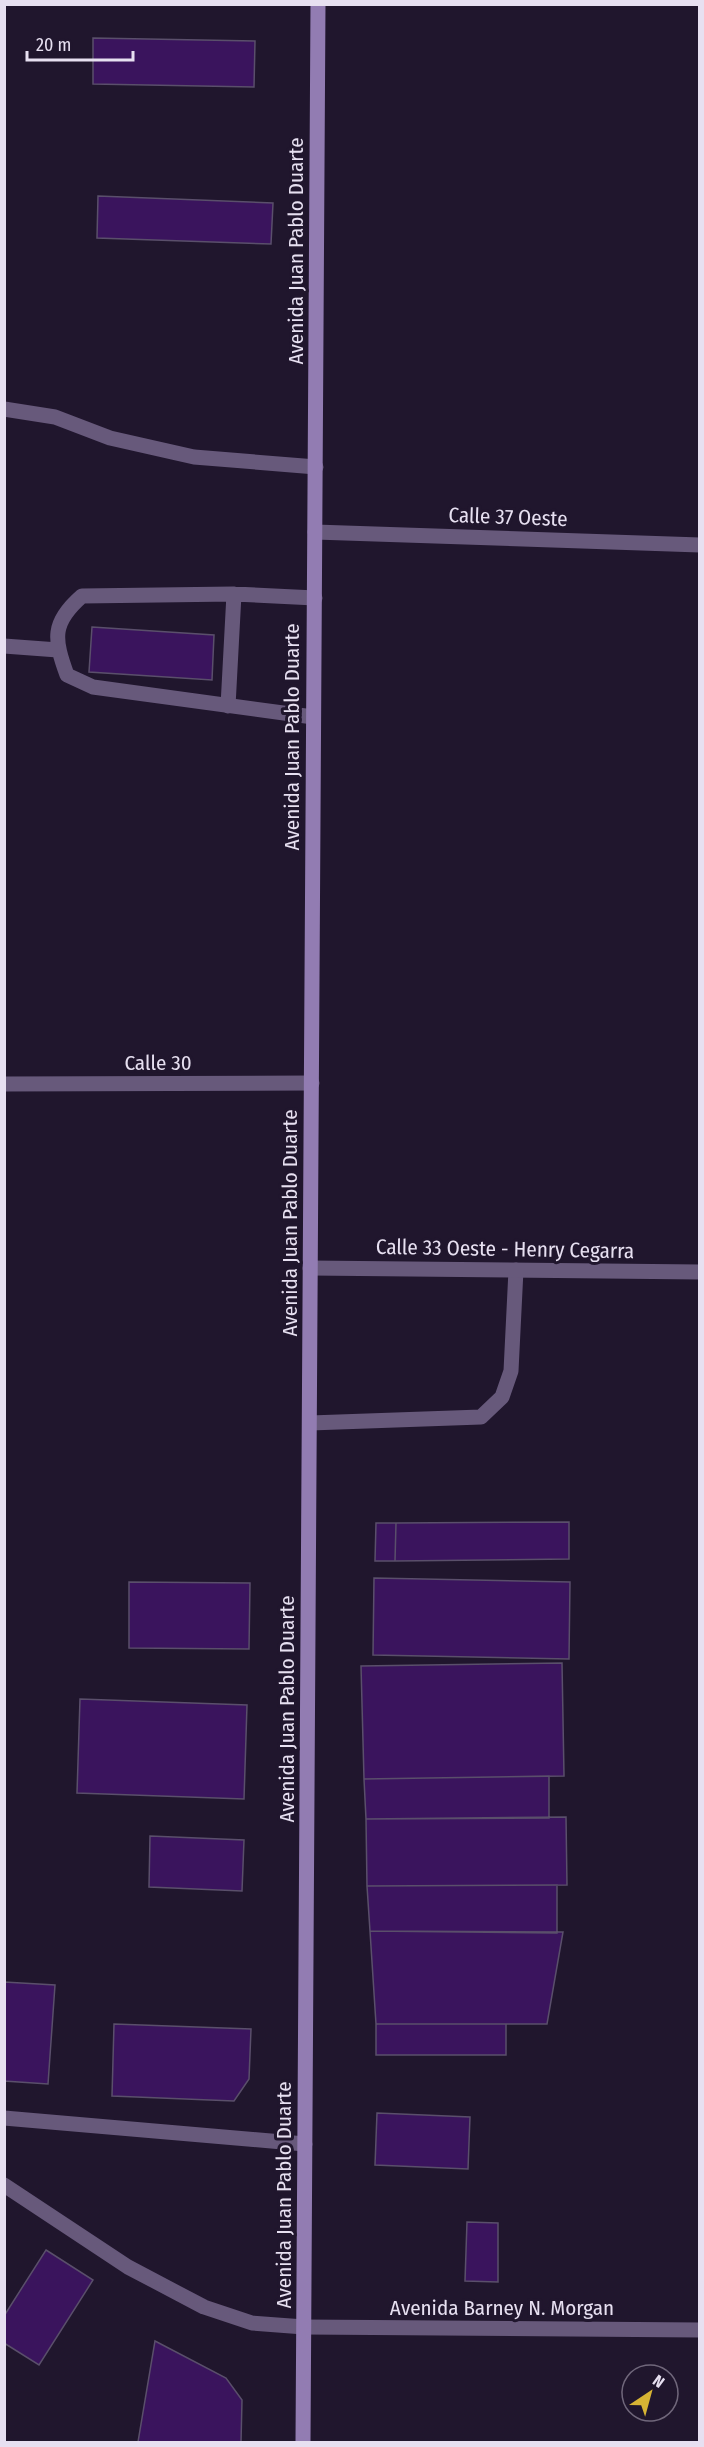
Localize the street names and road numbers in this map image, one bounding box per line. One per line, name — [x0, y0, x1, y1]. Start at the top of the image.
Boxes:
street label: Avenida Juan Pablo Duarte — [283, 137, 309, 365]
street label: Calle 37 Oeste — [448, 502, 568, 532]
street label: Avenida Juan Pablo Duarte — [279, 623, 305, 851]
street label: Calle 30 — [124, 1050, 192, 1076]
street label: Avenida Juan Pablo Duarte — [277, 1109, 303, 1337]
street label: Calle 33 Oeste - Henry Cegarra — [376, 1234, 634, 1264]
street label: Avenida Juan Pablo Duarte — [274, 1595, 300, 1823]
street label: Avenida Juan Pablo Duarte — [271, 2081, 297, 2309]
street label: Avenida Barney N. Morgan — [390, 2295, 614, 2321]

